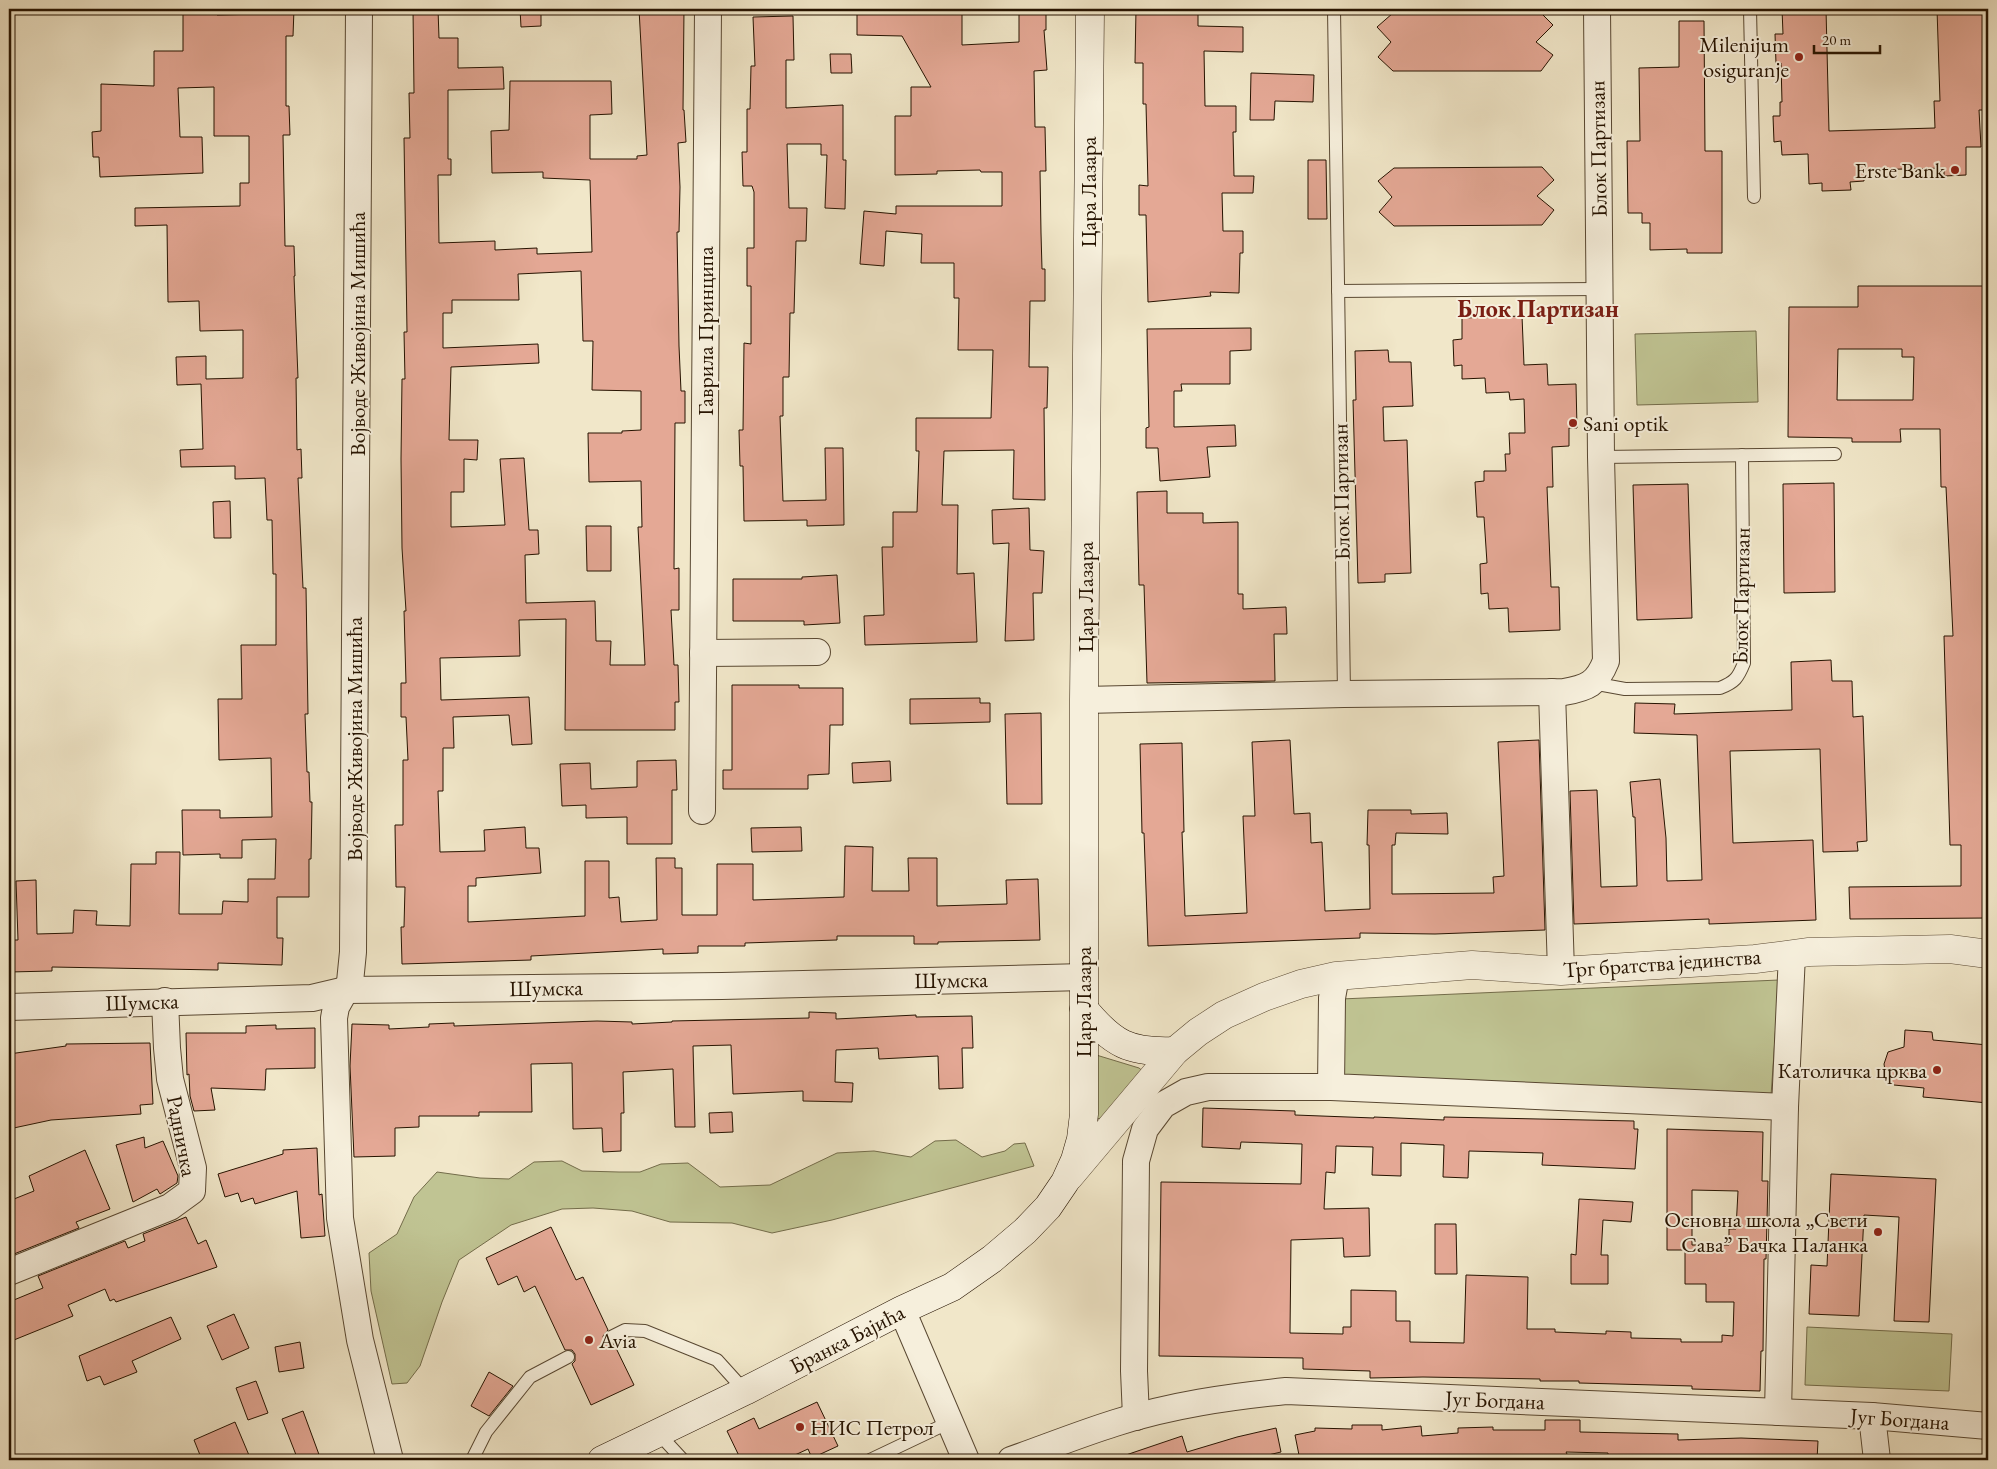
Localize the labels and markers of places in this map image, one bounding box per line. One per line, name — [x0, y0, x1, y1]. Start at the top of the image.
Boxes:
place label: Milenijum osiguranje — [1699, 30, 1789, 84]
marker: Milenijum osiguranje — [1793, 51, 1805, 63]
place label: Erste Bank — [1855, 156, 1946, 185]
marker: Erste Bank — [1949, 164, 1961, 176]
place label: Sani optik — [1583, 409, 1669, 438]
marker: Sani optik — [1567, 417, 1579, 429]
place label: Католичка црква — [1778, 1056, 1927, 1085]
marker: Католичка црква — [1931, 1064, 1943, 1076]
place label: Основна школа „Свети Сава” Бачка Паланка — [1664, 1205, 1868, 1259]
marker: Основна школа „Свети Сава” Бачка Паланка — [1872, 1226, 1884, 1238]
place label: Avia — [598, 1326, 637, 1355]
marker: Avia — [583, 1334, 595, 1346]
place label: НИС Петрол — [810, 1413, 934, 1442]
marker: НИС Петрол — [794, 1421, 806, 1433]

